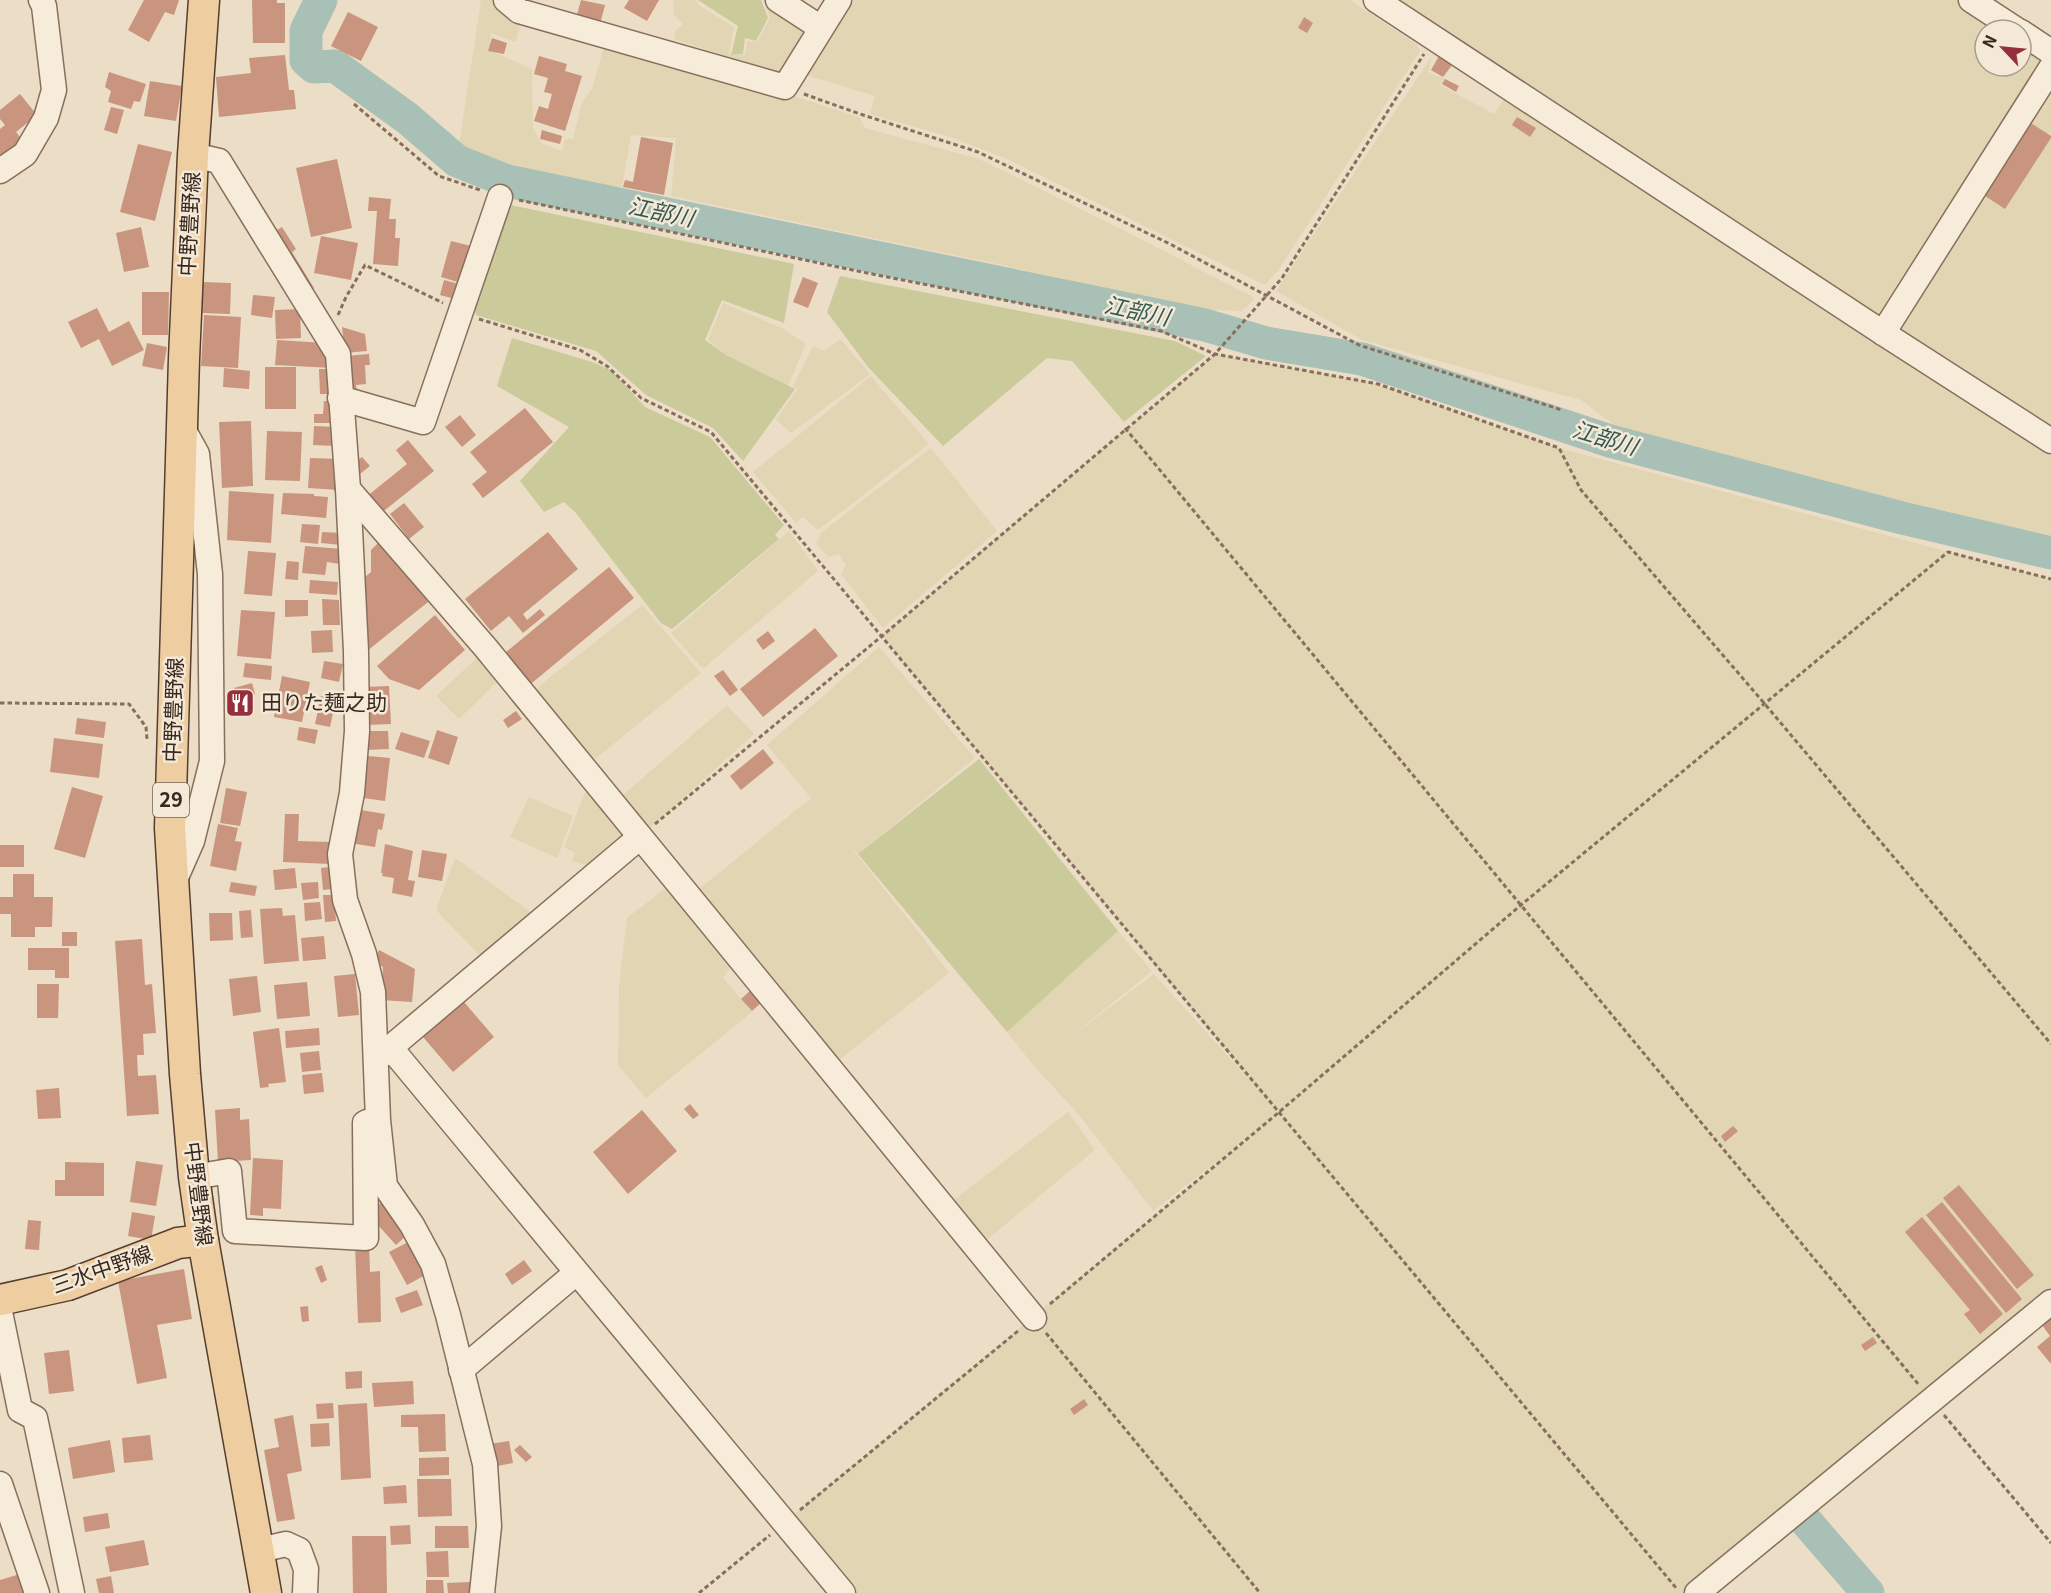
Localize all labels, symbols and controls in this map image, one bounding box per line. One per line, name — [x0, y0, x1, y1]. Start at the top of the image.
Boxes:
north arrow — [1973, 18, 2033, 78]
text: N — [1975, 30, 2002, 52]
street label: 中野豊野線 — [170, 171, 206, 277]
water label: 江部川 — [626, 188, 699, 233]
water label: 江部川 — [1102, 287, 1175, 332]
water label: 江部川 — [1569, 411, 1644, 462]
street label: 中野豊野線 — [155, 657, 189, 763]
place label: 田りた麺之助 — [261, 686, 387, 716]
restaurant icon: 田りた麺之助 — [224, 687, 256, 719]
road number: 29 — [153, 783, 189, 817]
street label: 中野豊野線 — [179, 1140, 221, 1248]
street label: 三水中野線 — [47, 1237, 156, 1299]

